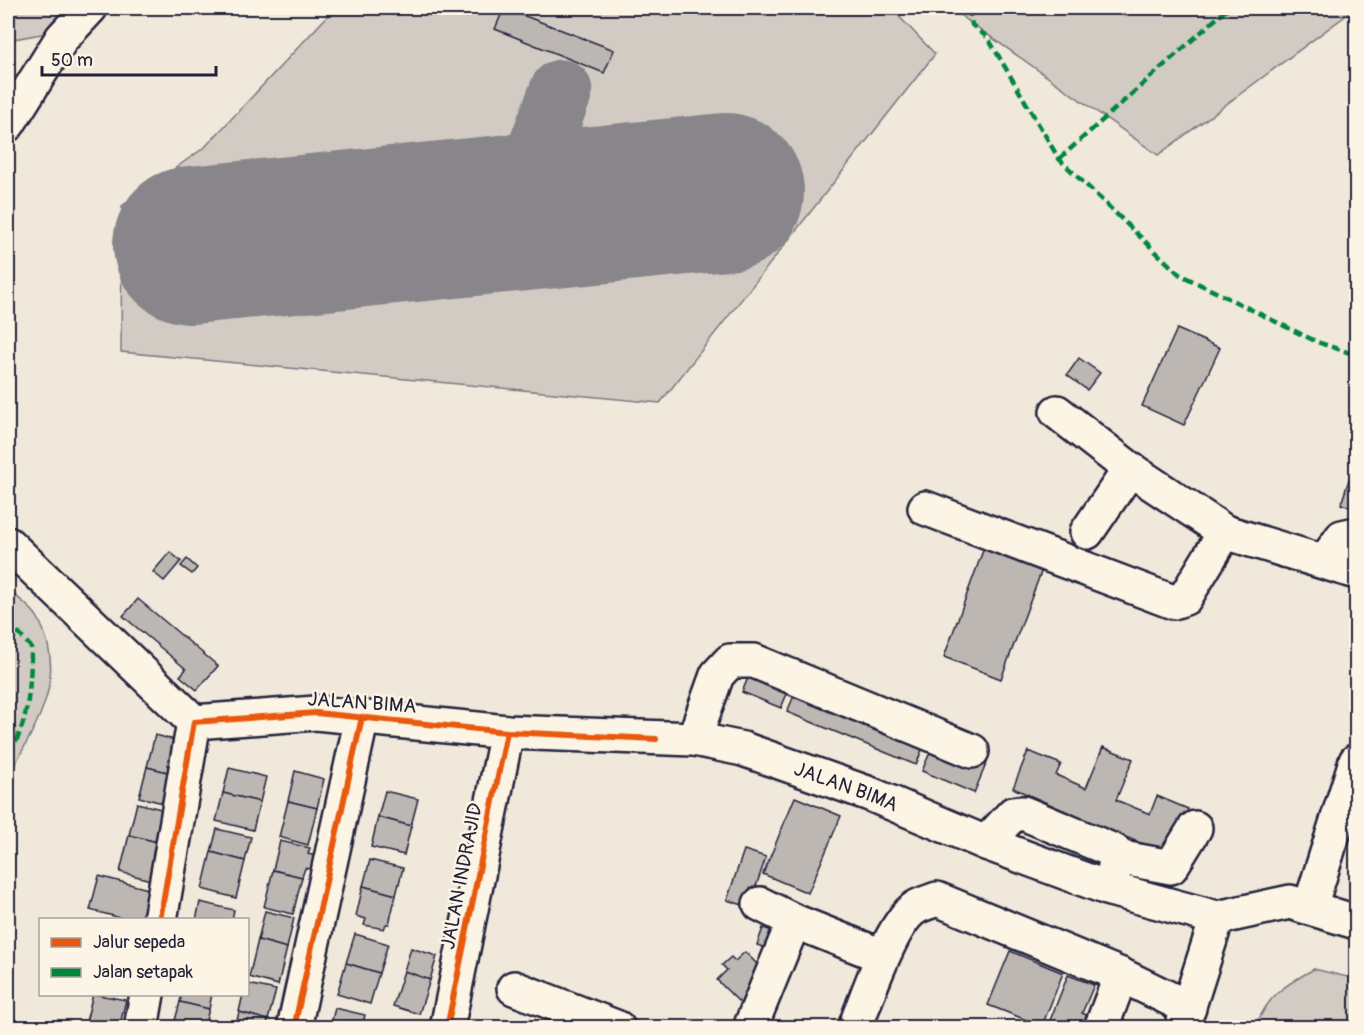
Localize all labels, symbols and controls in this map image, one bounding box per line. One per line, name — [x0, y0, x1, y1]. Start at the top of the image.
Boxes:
scale bar — [42, 39, 216, 77]
text: 50 m — [51, 49, 93, 72]
street label: JALAN BIMA — [307, 686, 417, 719]
street label: JALAN BIMA — [791, 756, 902, 817]
street label: JALAN INDRAJID — [435, 801, 488, 951]
legend — [39, 918, 249, 996]
text: Jalur sepeda — [93, 931, 185, 954]
text: Jalan setapak — [93, 961, 194, 984]

